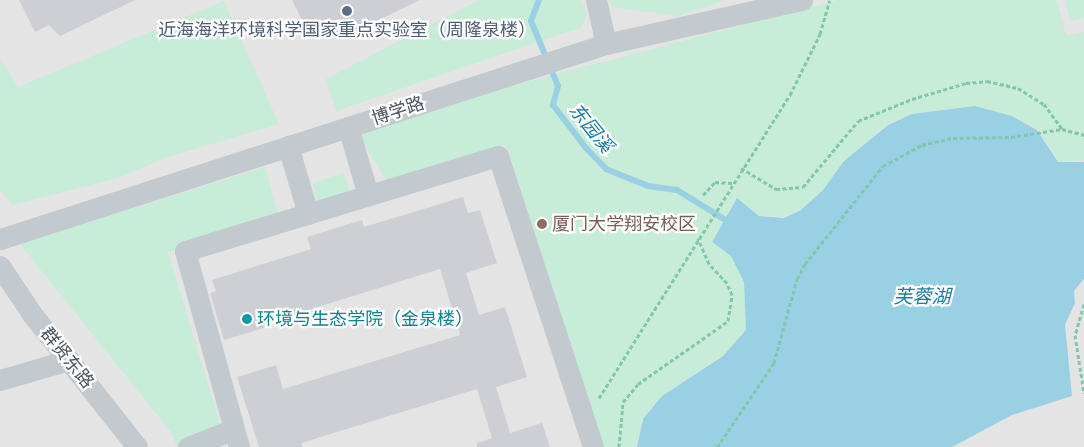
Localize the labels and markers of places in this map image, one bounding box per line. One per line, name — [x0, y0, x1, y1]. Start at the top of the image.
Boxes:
marker: 近海海洋环境科学国家重点实验室（周隆泉楼） — [341, 5, 353, 17]
place label: 近海海洋环境科学国家重点实验室（周隆泉楼） — [158, 19, 536, 41]
place label: 厦门大学翔安校区 — [552, 213, 696, 235]
marker: 厦门大学翔安校区 — [536, 218, 548, 230]
place label: 环境与生态学院（金泉楼） — [257, 308, 473, 330]
marker: 环境与生态学院（金泉楼） — [241, 313, 253, 325]

